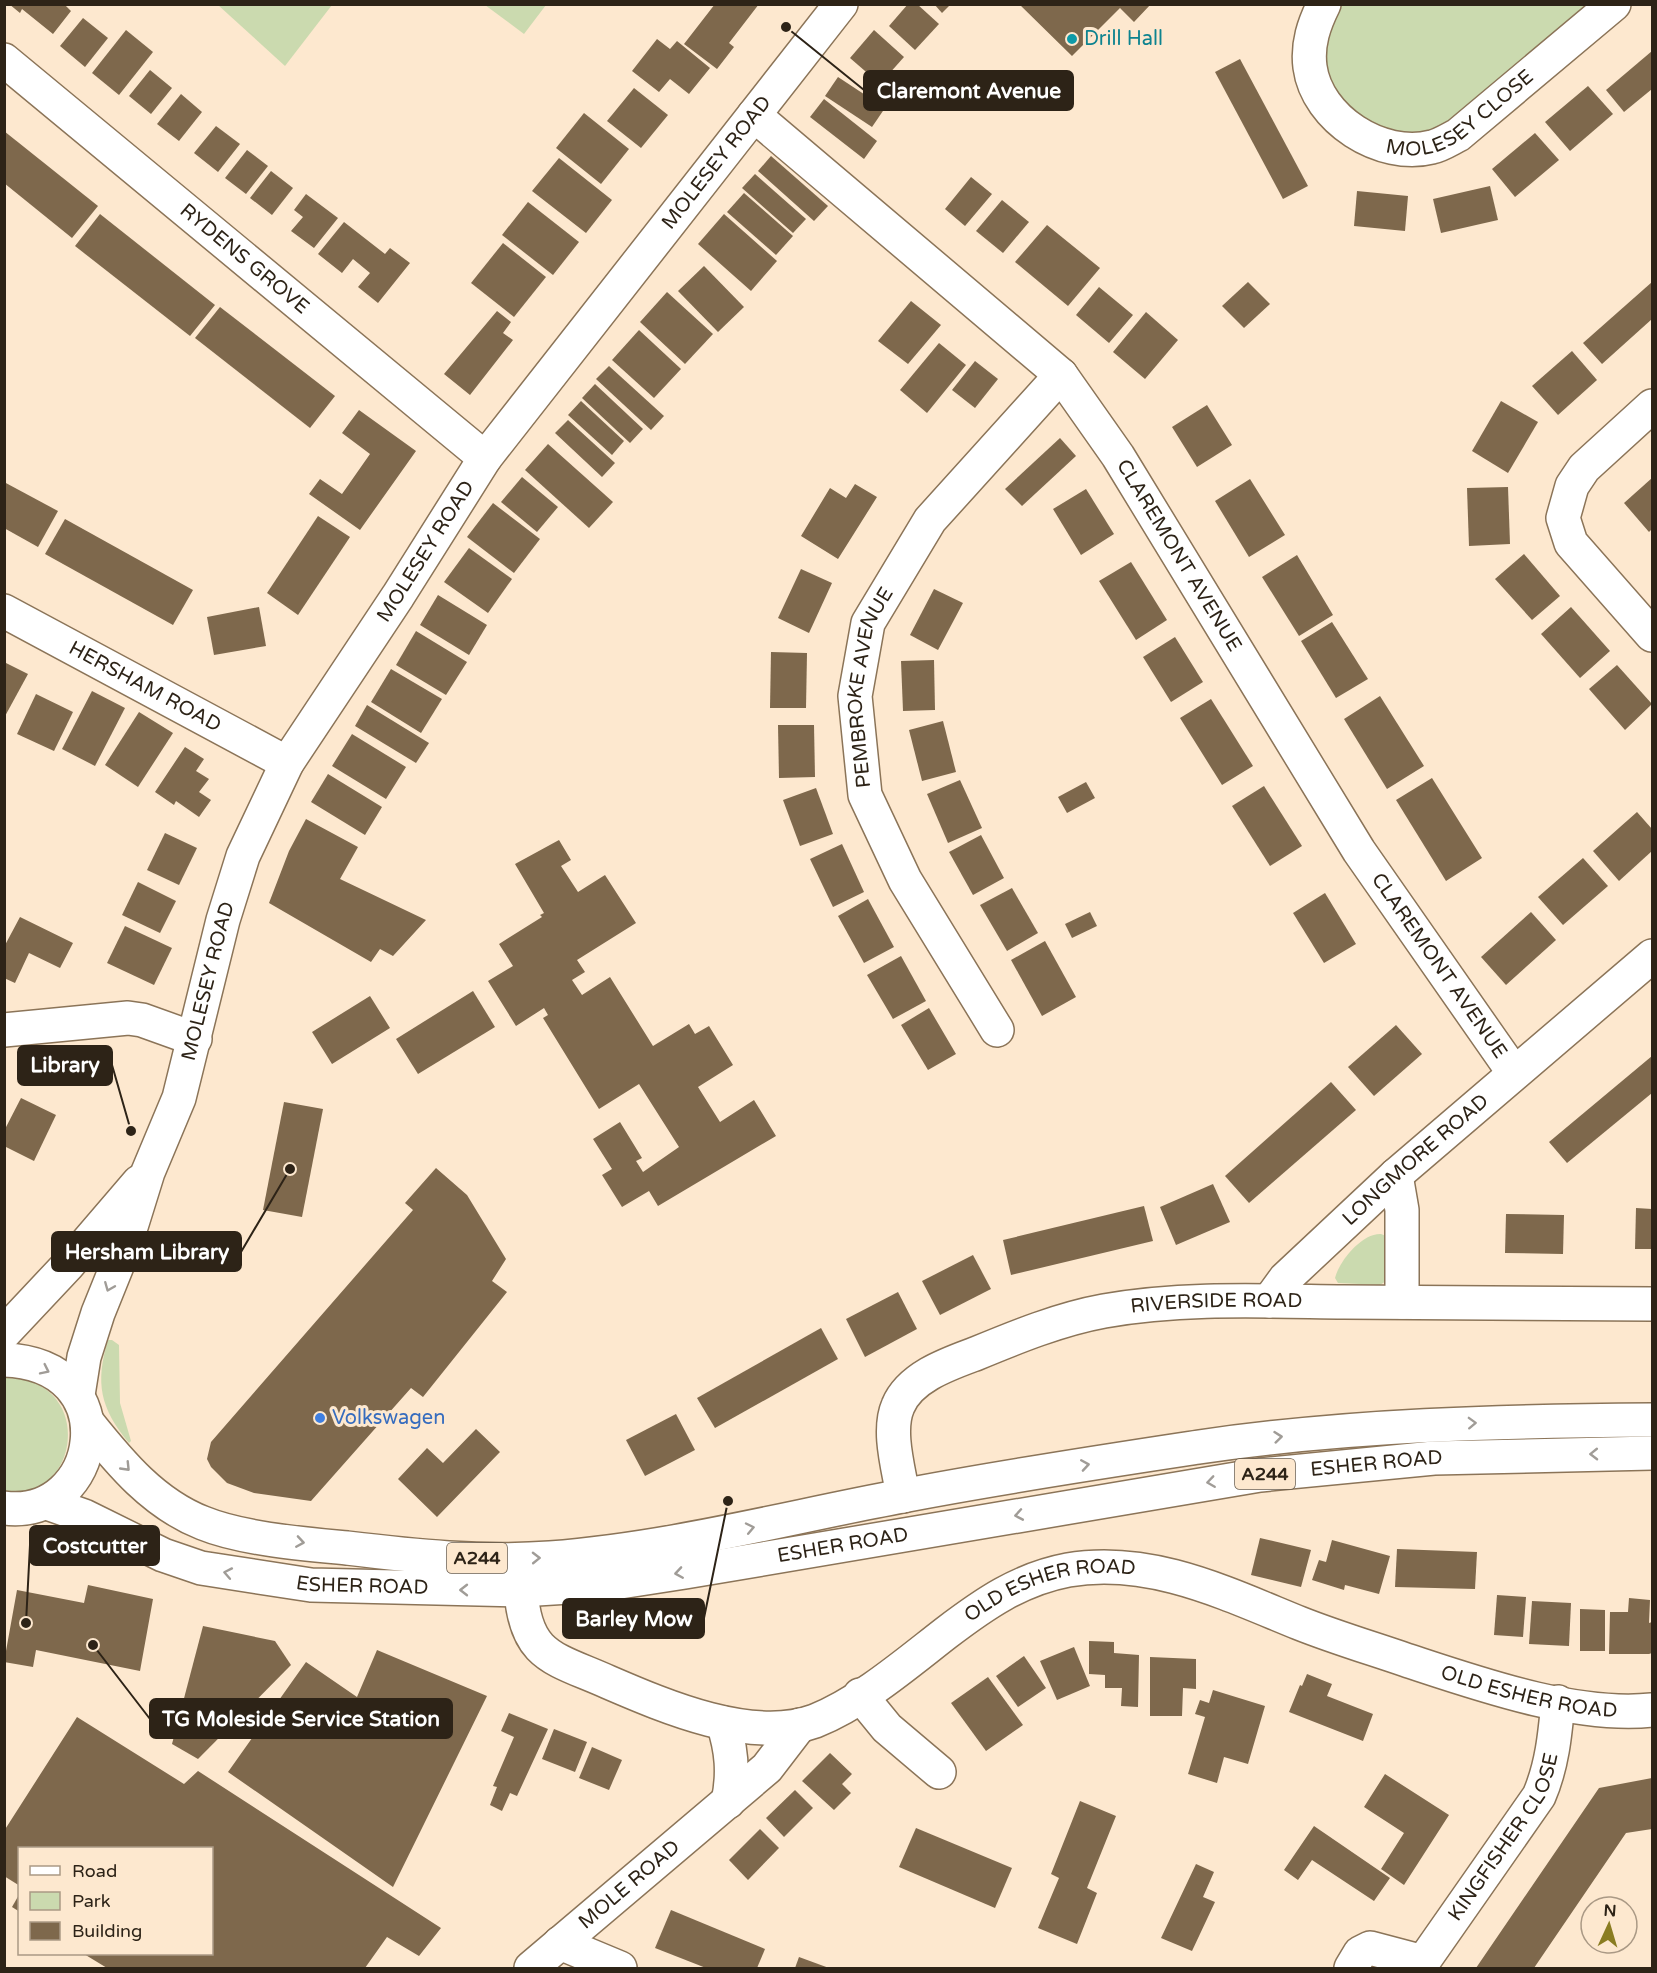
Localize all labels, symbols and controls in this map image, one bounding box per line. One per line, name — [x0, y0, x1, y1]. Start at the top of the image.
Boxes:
place label: Drill Hall — [1084, 27, 1163, 51]
marker: Drill Hall — [1065, 32, 1079, 46]
street label: MOLESEY CLOSE — [1384, 65, 1538, 162]
callout: Claremont Avenue — [864, 71, 1073, 110]
text: Claremont Avenue — [877, 79, 1061, 104]
street label: MOLESEY ROAD — [657, 91, 776, 234]
street label: RYDENS GROVE — [175, 199, 314, 319]
street label: CLAREMONT AVENUE — [1111, 455, 1246, 656]
street label: MOLESEY ROAD — [372, 476, 480, 627]
street label: PEMBROKE AVENUE — [843, 583, 899, 789]
street label: HERSHAM ROAD — [65, 636, 225, 737]
street label: CLAREMONT AVENUE — [1366, 868, 1512, 1063]
street label: MOLESEY ROAD — [177, 899, 240, 1063]
callout: Library — [18, 1046, 112, 1085]
text: Library — [30, 1053, 101, 1078]
street label: LONGMORE ROAD — [1338, 1089, 1494, 1231]
callout: Hersham Library — [52, 1232, 241, 1271]
text: Hersham Library — [65, 1240, 230, 1265]
one-way arrow — [104, 1280, 116, 1291]
street label: RIVERSIDE ROAD — [1129, 1289, 1303, 1319]
one-way arrow — [39, 1363, 49, 1374]
place label: Volkswagen — [332, 1406, 445, 1430]
marker: Volkswagen — [313, 1411, 327, 1425]
one-way arrow — [1468, 1416, 1477, 1429]
one-way arrow — [1273, 1431, 1283, 1444]
street label: ESHER ROAD — [1309, 1446, 1443, 1482]
one-way arrow — [1590, 1447, 1599, 1460]
road number: A244 — [1235, 1459, 1295, 1489]
one-way arrow — [1080, 1460, 1090, 1472]
one-way arrow — [119, 1461, 130, 1471]
one-way arrow — [1207, 1475, 1216, 1487]
one-way arrow — [1015, 1508, 1024, 1520]
one-way arrow — [745, 1522, 755, 1535]
street label: ESHER ROAD — [775, 1523, 910, 1568]
callout: Costcutter — [30, 1526, 159, 1565]
text: Costcutter — [43, 1534, 148, 1559]
one-way arrow — [296, 1536, 305, 1548]
road number: A244 — [447, 1543, 507, 1573]
one-way arrow — [532, 1552, 541, 1564]
street label: OLD ESHER ROAD — [960, 1555, 1137, 1627]
one-way arrow — [674, 1566, 684, 1579]
one-way arrow — [223, 1567, 233, 1580]
street label: ESHER ROAD — [294, 1571, 429, 1600]
one-way arrow — [459, 1584, 468, 1596]
callout: Barley Mow — [563, 1599, 704, 1638]
text: Barley Mow — [575, 1607, 693, 1632]
street label: OLD ESHER ROAD — [1438, 1660, 1618, 1723]
callout: TG Moleside Service Station — [150, 1699, 452, 1738]
text: TG Moleside Service Station — [161, 1707, 440, 1732]
street label: KINGFISHER CLOSE — [1443, 1751, 1564, 1926]
street label: MOLE ROAD — [574, 1835, 685, 1934]
legend — [18, 1847, 213, 1955]
text: Road — [72, 1860, 117, 1882]
text: Park — [72, 1890, 111, 1912]
north arrow — [1579, 1895, 1639, 1955]
text: N — [1603, 1901, 1617, 1921]
text: Building — [72, 1920, 142, 1942]

